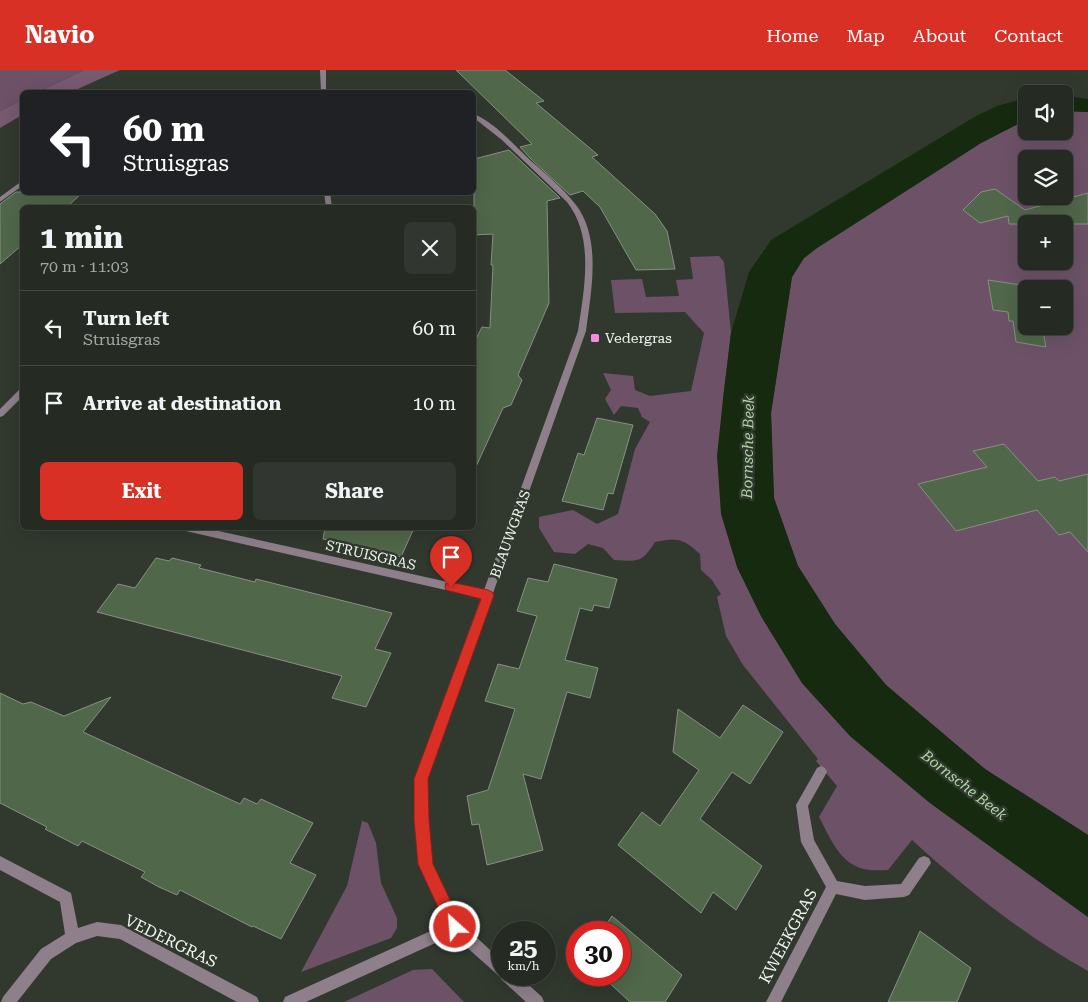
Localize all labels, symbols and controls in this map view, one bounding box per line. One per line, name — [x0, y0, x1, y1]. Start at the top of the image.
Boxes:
text: Navio — [25, 21, 94, 49]
text: Home — [766, 25, 818, 46]
text: Map — [846, 25, 885, 46]
text: About — [913, 25, 966, 46]
text: Contact — [994, 25, 1063, 46]
map controls — [1018, 85, 1073, 335]
button: sound — [1018, 85, 1073, 140]
text: 60 m — [123, 109, 205, 150]
icon: left — [40, 110, 105, 175]
button: layers — [1018, 150, 1073, 205]
text: Struisgras — [123, 151, 229, 176]
button: + — [1018, 215, 1073, 270]
text: 1 min — [40, 220, 123, 255]
button: close — [404, 222, 456, 274]
text: 70 m · 11:03 — [40, 257, 129, 276]
button: − — [1018, 280, 1073, 335]
text: Turn left — [83, 307, 169, 330]
icon: left — [40, 314, 68, 342]
text: 60 m — [413, 317, 456, 340]
text: Struisgras — [83, 330, 160, 349]
place label: Vedergras — [605, 330, 672, 346]
marker: Vedergras — [589, 332, 601, 344]
icon: arrive — [40, 389, 68, 417]
text: Arrive at destination — [83, 392, 281, 415]
text: 10 m — [413, 392, 456, 415]
water label: Bornsche Beek — [738, 394, 758, 500]
button: Exit — [40, 462, 243, 520]
button: Share — [253, 462, 456, 520]
street label: BLAUWGRAS — [487, 488, 533, 580]
pin — [430, 536, 472, 587]
street label: STRUISGRAS — [324, 537, 418, 573]
icon: arrive — [437, 543, 465, 571]
water label: Bornsche Beek — [917, 746, 1011, 824]
street label: KWEEKGRAS — [755, 885, 821, 987]
position arrow — [428, 900, 480, 952]
street label: VEDERGRAS — [122, 910, 220, 972]
speed limit sign: 30 — [566, 921, 631, 986]
text: 25 — [509, 933, 538, 962]
text: km/h — [507, 959, 540, 973]

